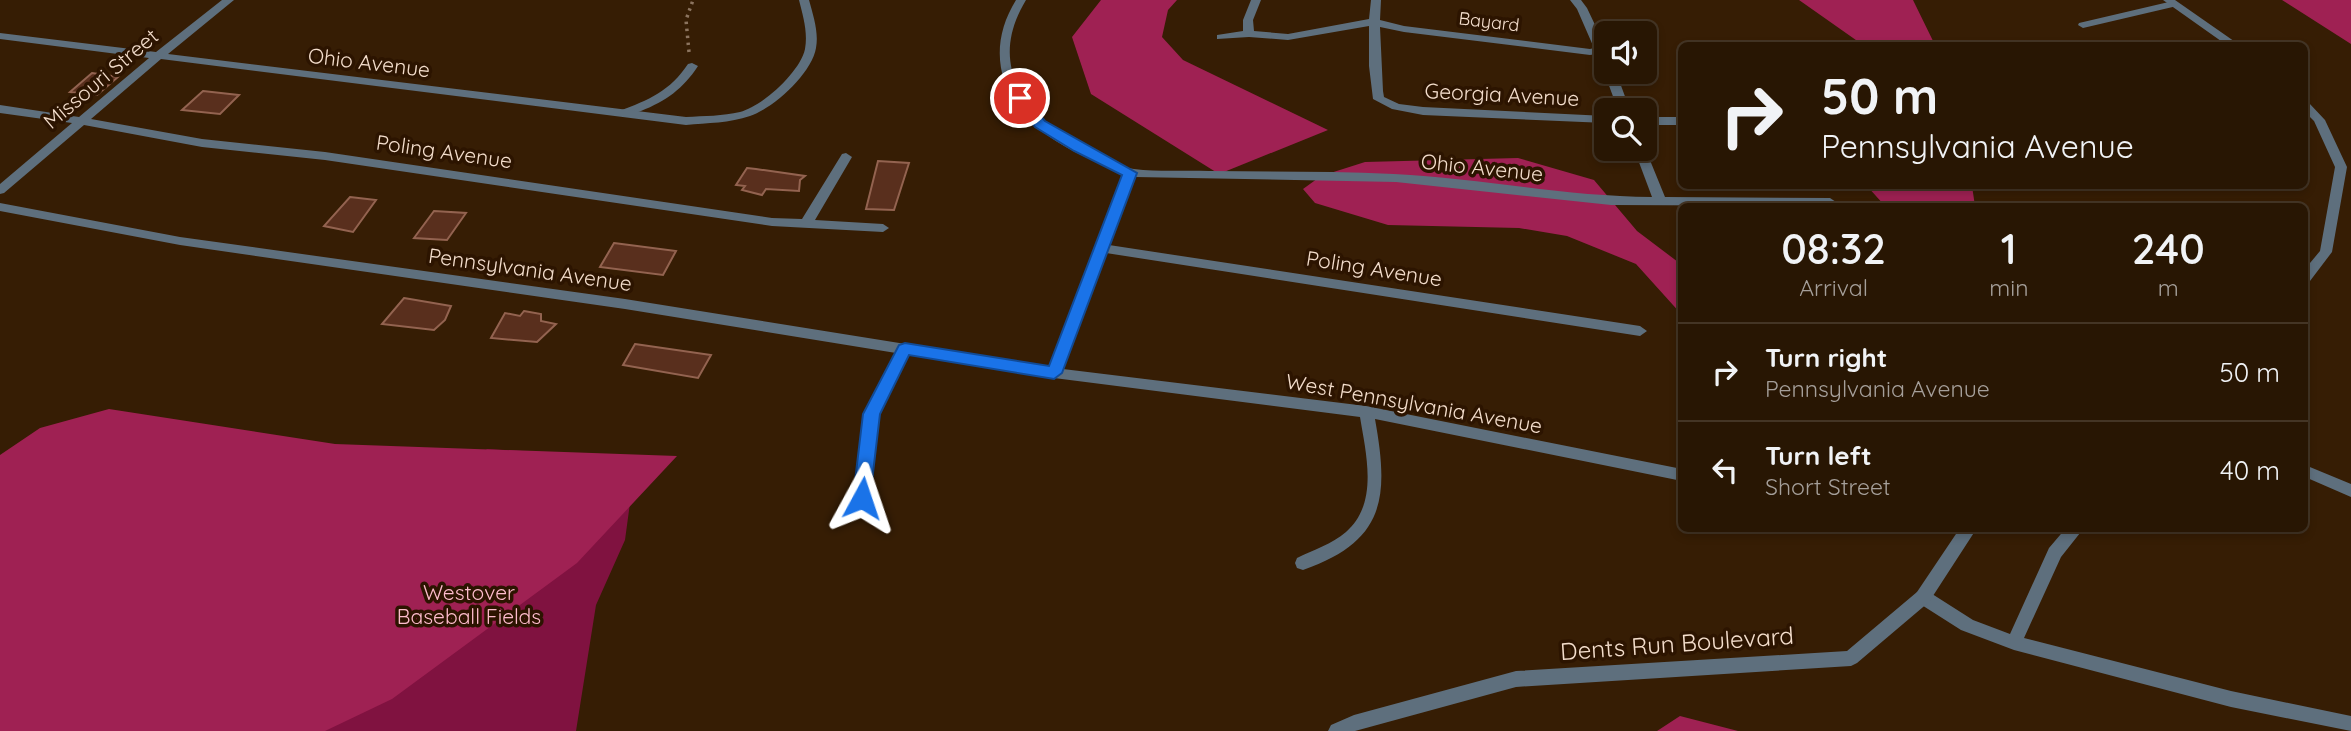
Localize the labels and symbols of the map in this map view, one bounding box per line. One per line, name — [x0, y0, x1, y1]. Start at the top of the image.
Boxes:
street label: Bayard — [1457, 6, 1521, 37]
street label: Missouri Street — [38, 23, 163, 134]
street label: Ohio Avenue — [307, 42, 432, 82]
pin — [990, 68, 1050, 128]
street label: Georgia Avenue — [1424, 77, 1580, 111]
street label: Poling Avenue — [374, 129, 514, 173]
street label: Ohio Avenue — [1420, 148, 1545, 186]
street label: Pennsylvania Avenue — [427, 242, 634, 296]
street label: Poling Avenue — [1304, 244, 1444, 292]
street label: West Pennsylvania Avenue — [1284, 368, 1544, 438]
position arrow — [825, 461, 899, 535]
park label: Westover Baseball Fields — [397, 579, 541, 629]
street label: Dents Run Boulevard — [1559, 620, 1795, 666]

